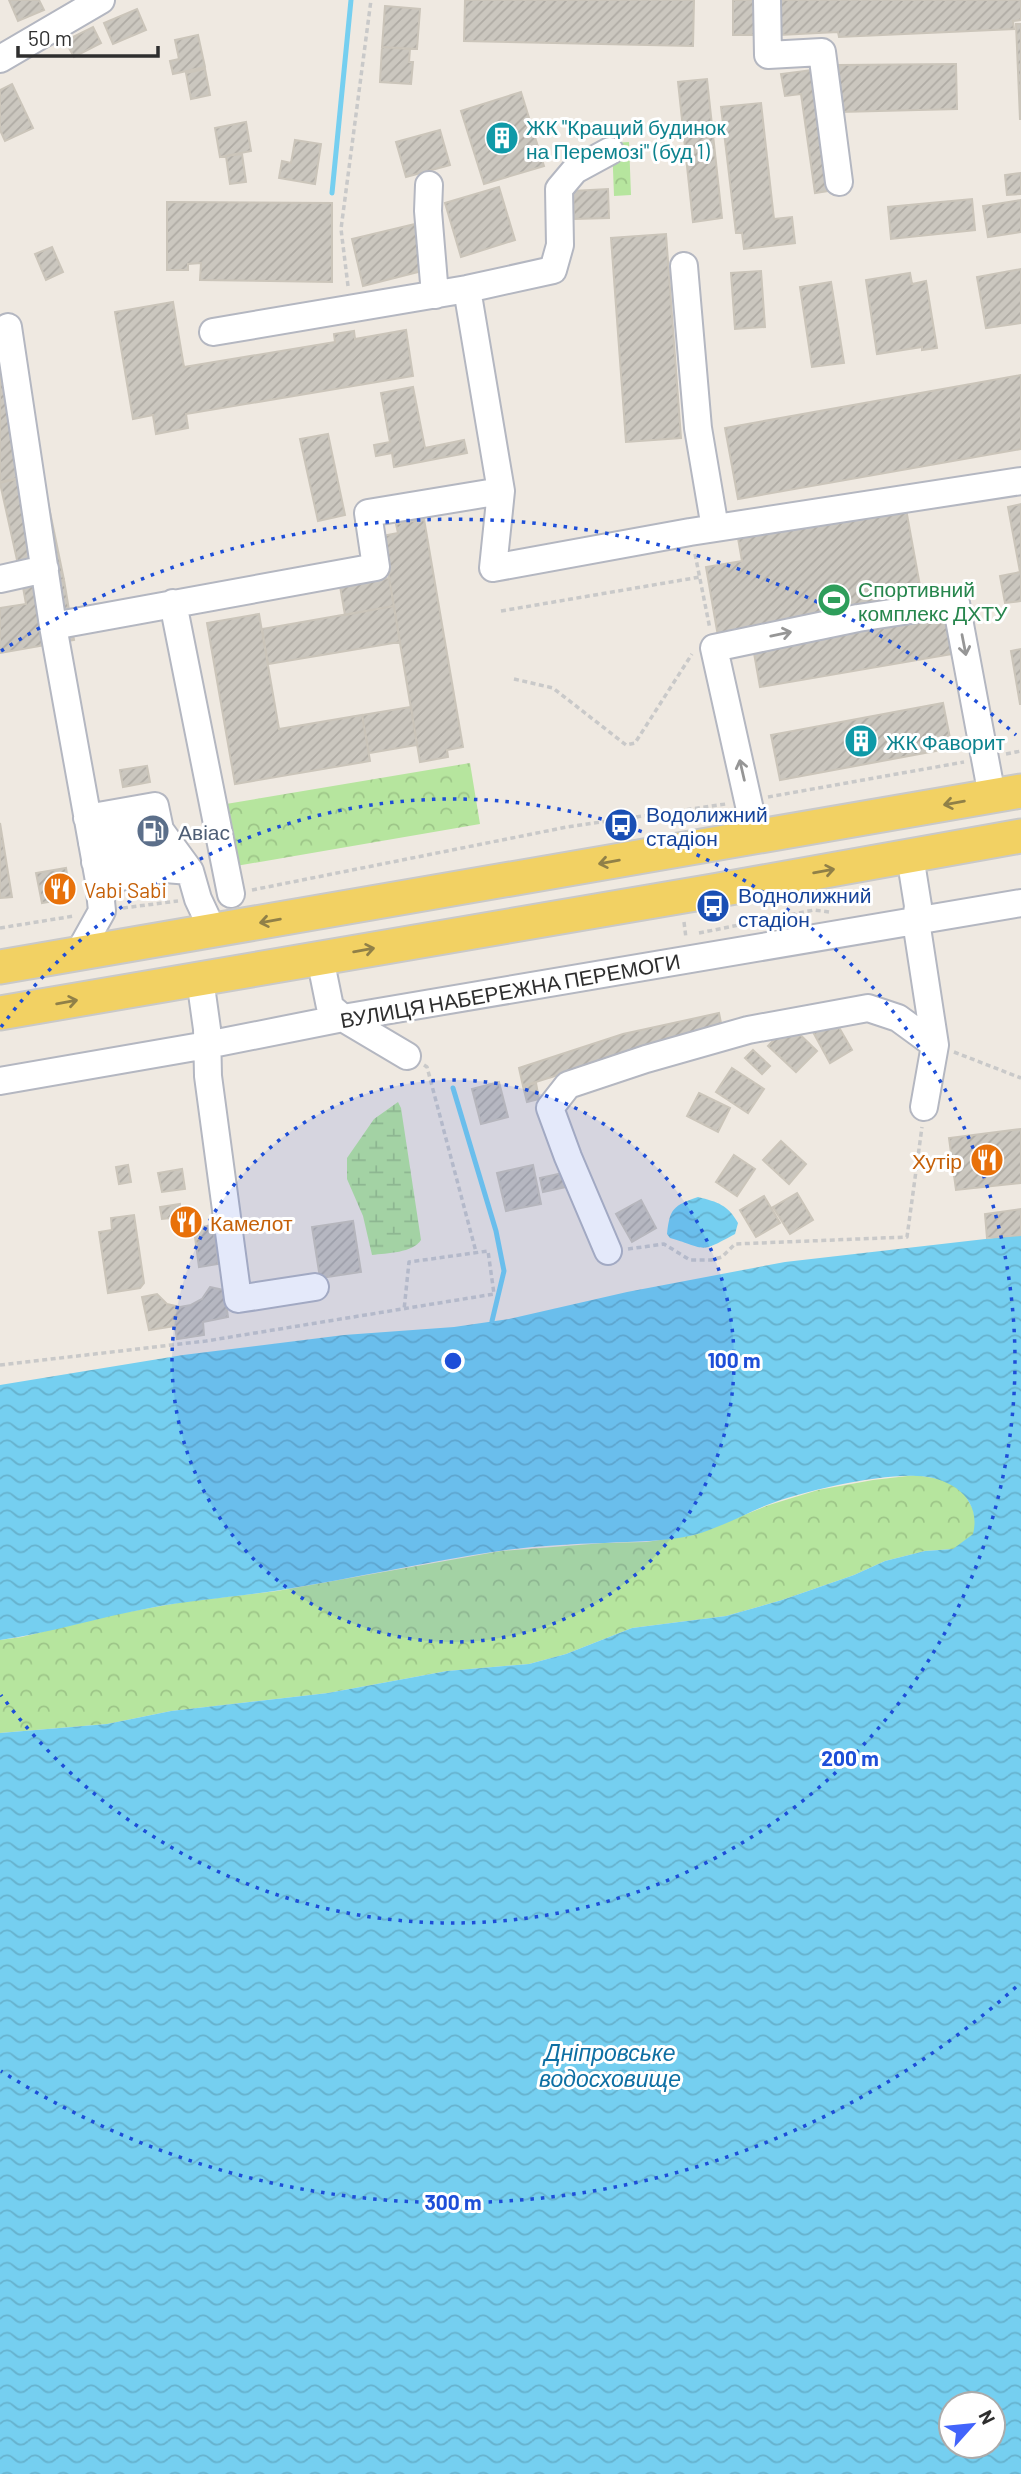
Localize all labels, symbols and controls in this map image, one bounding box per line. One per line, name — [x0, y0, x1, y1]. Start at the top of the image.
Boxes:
scale bar — [18, 14, 158, 58]
text: 50 m — [28, 25, 72, 50]
place label: ЖК "Кращий будинок на Перемозі" (буд 1) — [526, 114, 727, 163]
building icon: ЖК "Кращий будинок на Перемозі" (буд 1) — [483, 119, 521, 157]
place label: Спортивний комплекс ДХТУ — [858, 576, 1008, 625]
sports icon: Спортивний комплекс ДХТУ — [815, 581, 853, 619]
one-way arrow — [769, 627, 792, 641]
one-way arrow — [958, 633, 971, 656]
building icon: ЖК Фаворит — [842, 722, 880, 760]
place label: ЖК Фаворит — [886, 729, 1005, 754]
one-way arrow — [735, 759, 749, 782]
one-way arrow — [943, 797, 966, 810]
place label: Водолижний стадіон — [646, 801, 768, 850]
bus stop icon: Водолижний стадіон — [602, 806, 640, 844]
fuel station icon: Авіас — [134, 812, 172, 850]
place label: Авіас — [178, 819, 230, 844]
one-way arrow — [598, 856, 621, 869]
one-way arrow — [812, 864, 835, 877]
restaurant icon: Vabi Sabi — [41, 870, 79, 908]
place label: Vabi Sabi — [84, 877, 167, 902]
place label: Воднолижний стадіон — [738, 882, 871, 931]
bus stop icon: Воднолижний стадіон — [694, 887, 732, 925]
one-way arrow — [259, 915, 282, 928]
one-way arrow — [352, 943, 375, 957]
street label: ВУЛИЦЯ НАБЕРЕЖНА ПЕРЕМОГИ — [338, 948, 682, 1032]
one-way arrow — [55, 994, 78, 1008]
restaurant icon: Хутір — [968, 1141, 1006, 1179]
place label: Хутір — [912, 1148, 962, 1173]
restaurant icon: Камелот — [167, 1203, 205, 1241]
place label: Камелот — [210, 1210, 293, 1235]
text: 100 m — [707, 1347, 761, 1372]
centre of rings — [441, 1349, 465, 1373]
text: 200 m — [821, 1745, 879, 1770]
water label: Дніпровське водосховище — [539, 2038, 681, 2092]
text: 300 m — [424, 2189, 482, 2214]
north arrow — [937, 2390, 1007, 2460]
text: N — [974, 2406, 1001, 2428]

